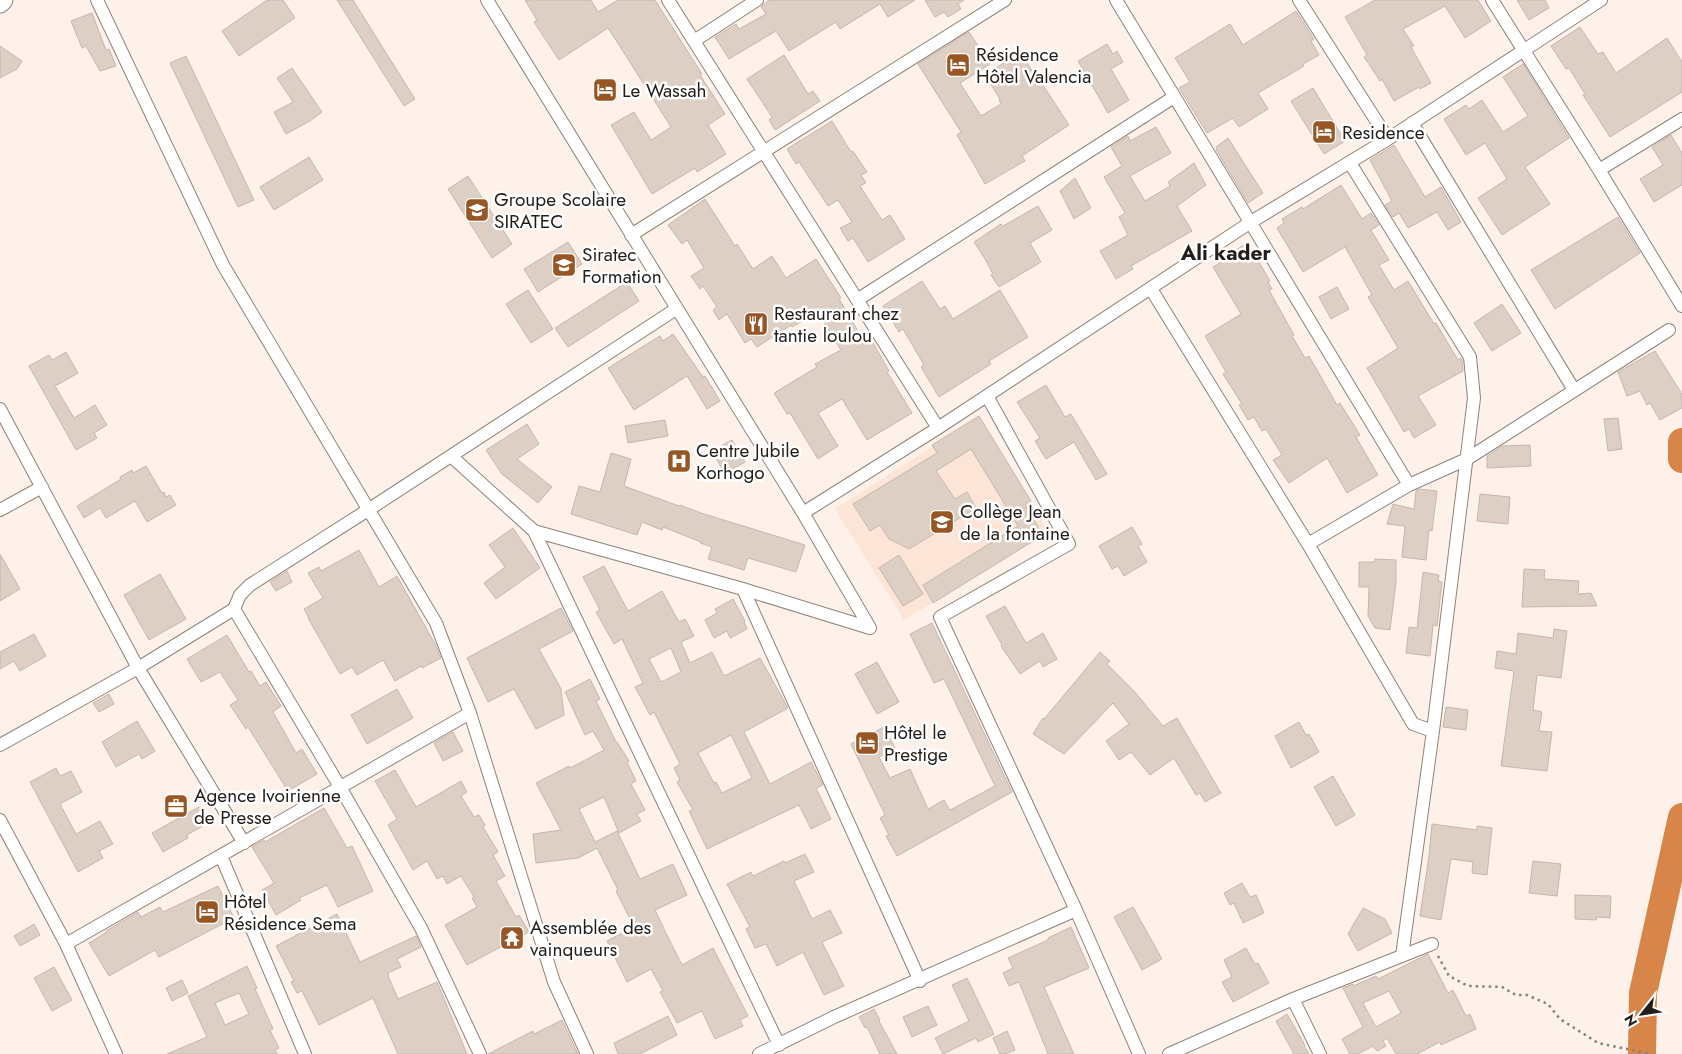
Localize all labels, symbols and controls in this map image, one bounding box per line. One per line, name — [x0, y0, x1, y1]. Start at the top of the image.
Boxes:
place label: Résidence Hôtel Valencia — [976, 41, 1091, 90]
hotel icon: Résidence Hôtel Valencia — [945, 52, 971, 78]
hotel icon: Le Wassah — [592, 77, 618, 103]
place label: Le Wassah — [622, 77, 707, 104]
hotel icon: Residence — [1311, 119, 1337, 145]
place label: Residence — [1342, 119, 1425, 146]
place label: Groupe Scolaire SIRATEC — [494, 186, 626, 235]
school or university icon: Groupe Scolaire SIRATEC — [464, 197, 490, 223]
district label: Ali kader — [1180, 238, 1271, 268]
place label: Siratec Formation — [582, 241, 662, 290]
school or university icon: Siratec Formation — [551, 252, 577, 278]
place label: Restaurant chez tantie loulou — [774, 300, 899, 349]
restaurant icon: Restaurant chez tantie loulou — [743, 311, 769, 337]
place label: Centre Jubile Korhogo — [696, 437, 800, 486]
hospital icon: Centre Jubile Korhogo — [666, 448, 692, 474]
place label: Collège Jean de la fontaine — [960, 498, 1070, 547]
school or university icon: Collège Jean de la fontaine — [929, 509, 955, 535]
place label: Hôtel le Prestige — [884, 719, 948, 768]
hotel icon: Hôtel le Prestige — [854, 730, 880, 756]
place label: Agence Ivoirienne de Presse — [194, 782, 341, 831]
office icon: Agence Ivoirienne de Presse — [163, 793, 189, 819]
place label: Hôtel Résidence Sema — [224, 888, 356, 937]
hotel icon: Hôtel Résidence Sema — [194, 899, 220, 925]
place label: Assemblée des vainqueurs — [530, 914, 652, 963]
temple icon: Assemblée des vainqueurs — [499, 925, 525, 951]
north arrow — [1617, 989, 1667, 1039]
text: N — [1619, 1011, 1642, 1030]

